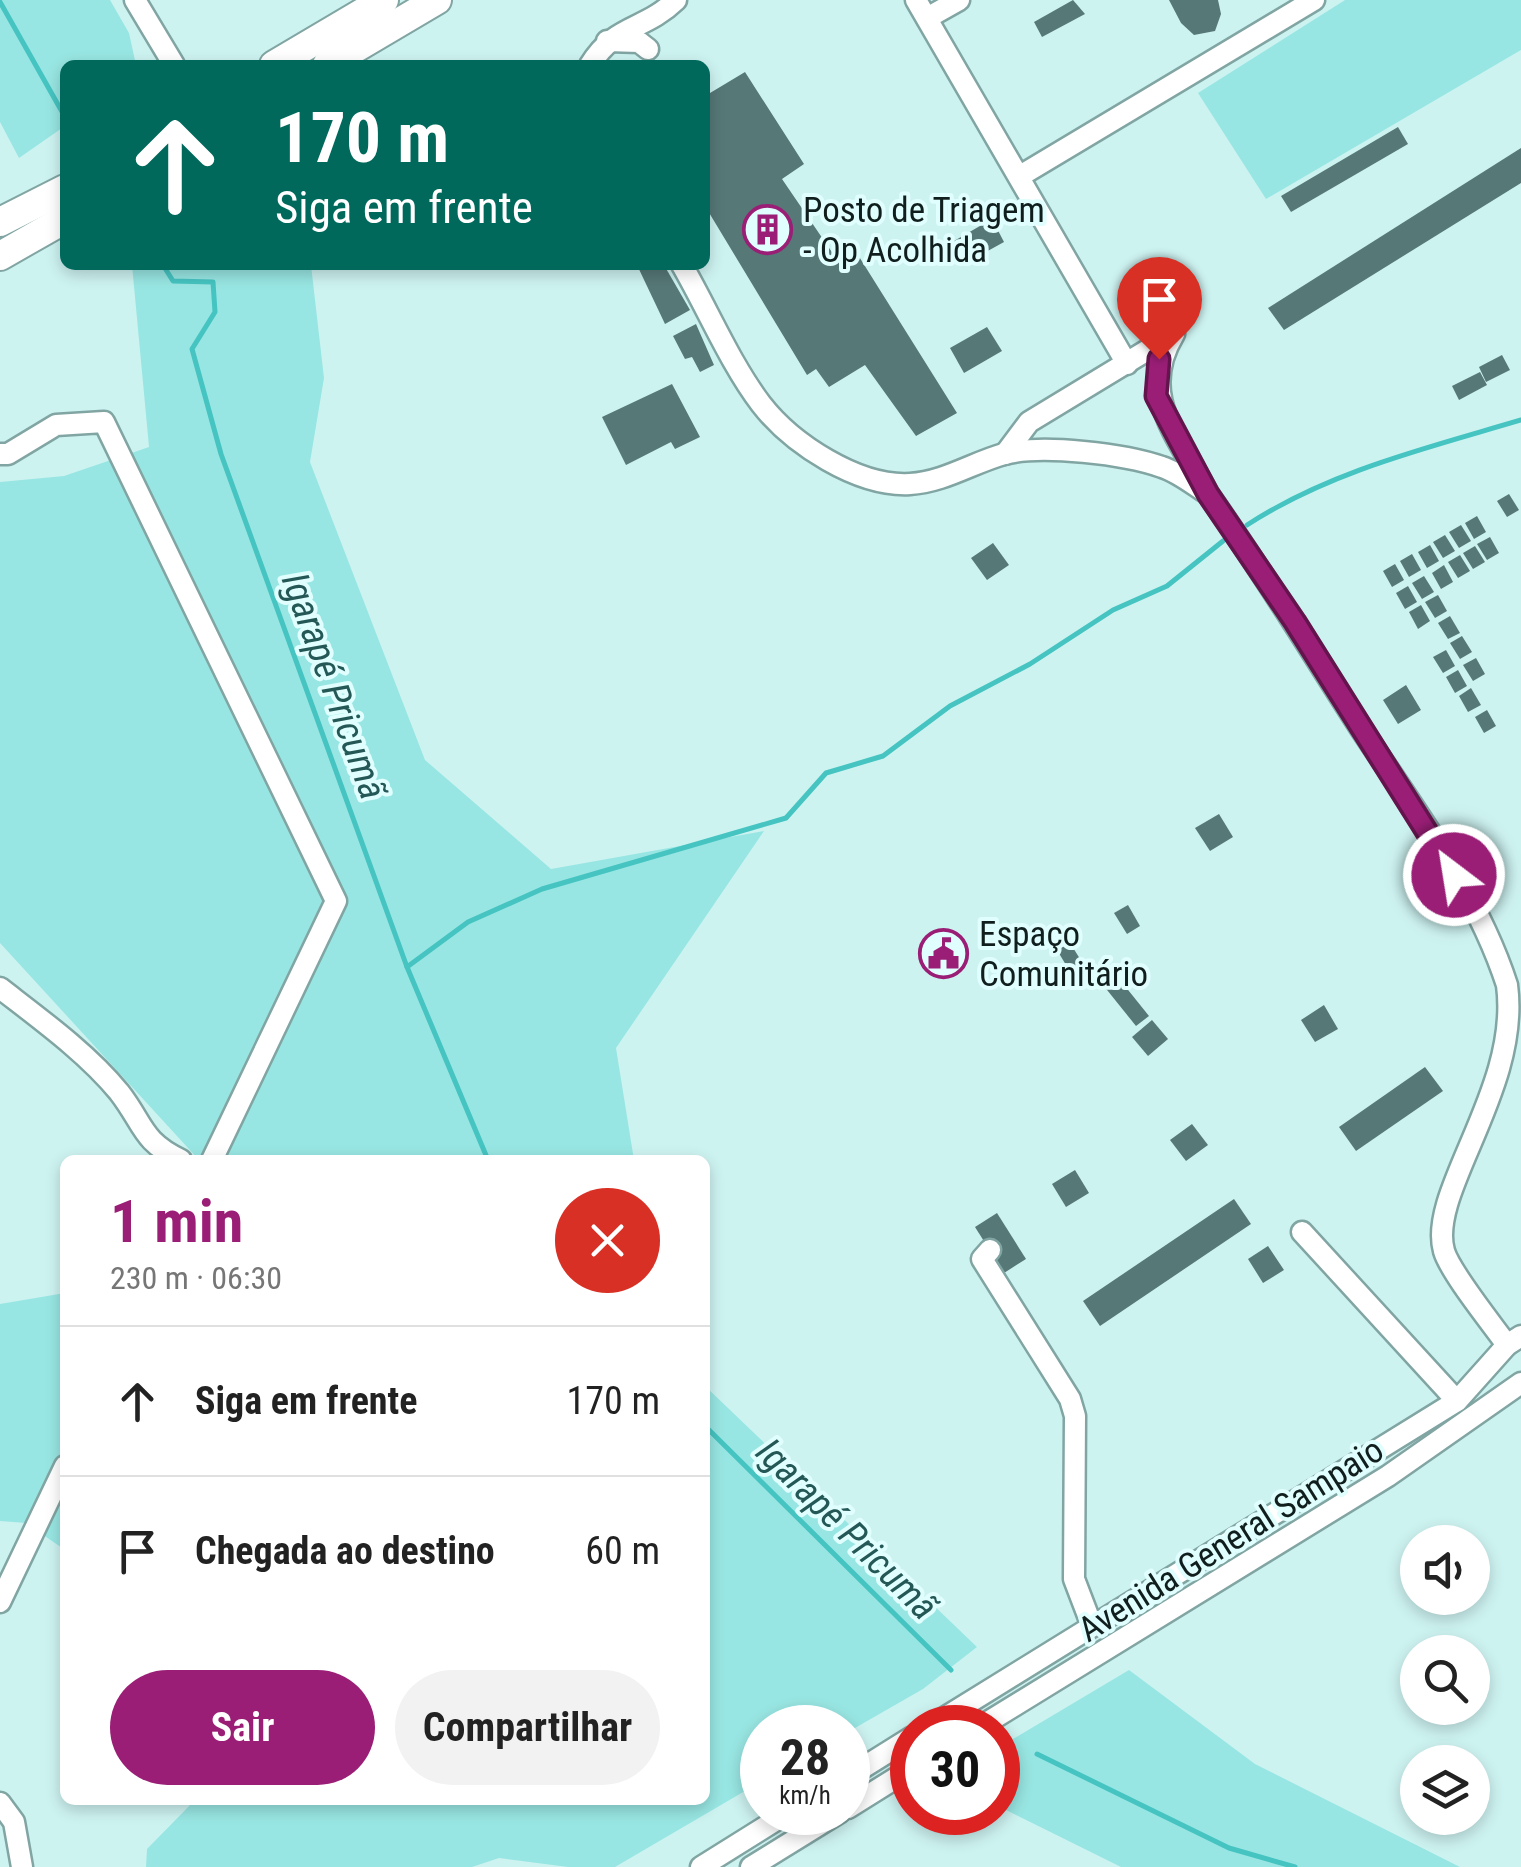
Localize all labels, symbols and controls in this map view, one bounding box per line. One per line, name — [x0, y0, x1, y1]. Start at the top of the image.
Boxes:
text: 170 m — [275, 97, 449, 179]
icon: ahead — [110, 100, 240, 230]
text: Siga em frente — [275, 181, 533, 234]
place label: Posto de Triagem - Op Acolhida — [803, 190, 1045, 271]
building icon: Posto de Triagem - Op Acolhida — [742, 204, 794, 256]
pin — [1117, 257, 1202, 360]
icon: arrive — [1132, 272, 1187, 327]
water label: Igarapé Pricumã — [273, 567, 395, 806]
position arrow — [1402, 823, 1506, 927]
place label: Espaço Comunitário — [979, 914, 1148, 995]
public building icon: Espaço Comunitário — [918, 928, 970, 980]
text: 1 min — [110, 1186, 243, 1257]
button: close — [555, 1188, 660, 1293]
text: 230 m · 06:30 — [110, 1259, 282, 1297]
icon: ahead — [110, 1374, 165, 1429]
text: Siga em frente — [195, 1379, 417, 1423]
text: 170 m — [566, 1379, 660, 1423]
water label: Igarapé Pricumã — [747, 1429, 947, 1629]
street label: Avenida General Sampaio — [1071, 1429, 1391, 1651]
icon: arrive — [110, 1524, 165, 1579]
map controls — [1400, 1525, 1490, 1835]
button: sound — [1400, 1525, 1490, 1615]
text: Chegada ao destino — [195, 1529, 495, 1573]
text: 60 m — [585, 1529, 660, 1573]
button: search — [1400, 1635, 1490, 1725]
button: Sair — [110, 1670, 375, 1785]
button: Compartilhar — [395, 1670, 660, 1785]
speed limit sign: 30 — [890, 1705, 1020, 1835]
text: 28 — [780, 1729, 830, 1787]
button: layers — [1400, 1745, 1490, 1835]
text: km/h — [779, 1781, 831, 1810]

